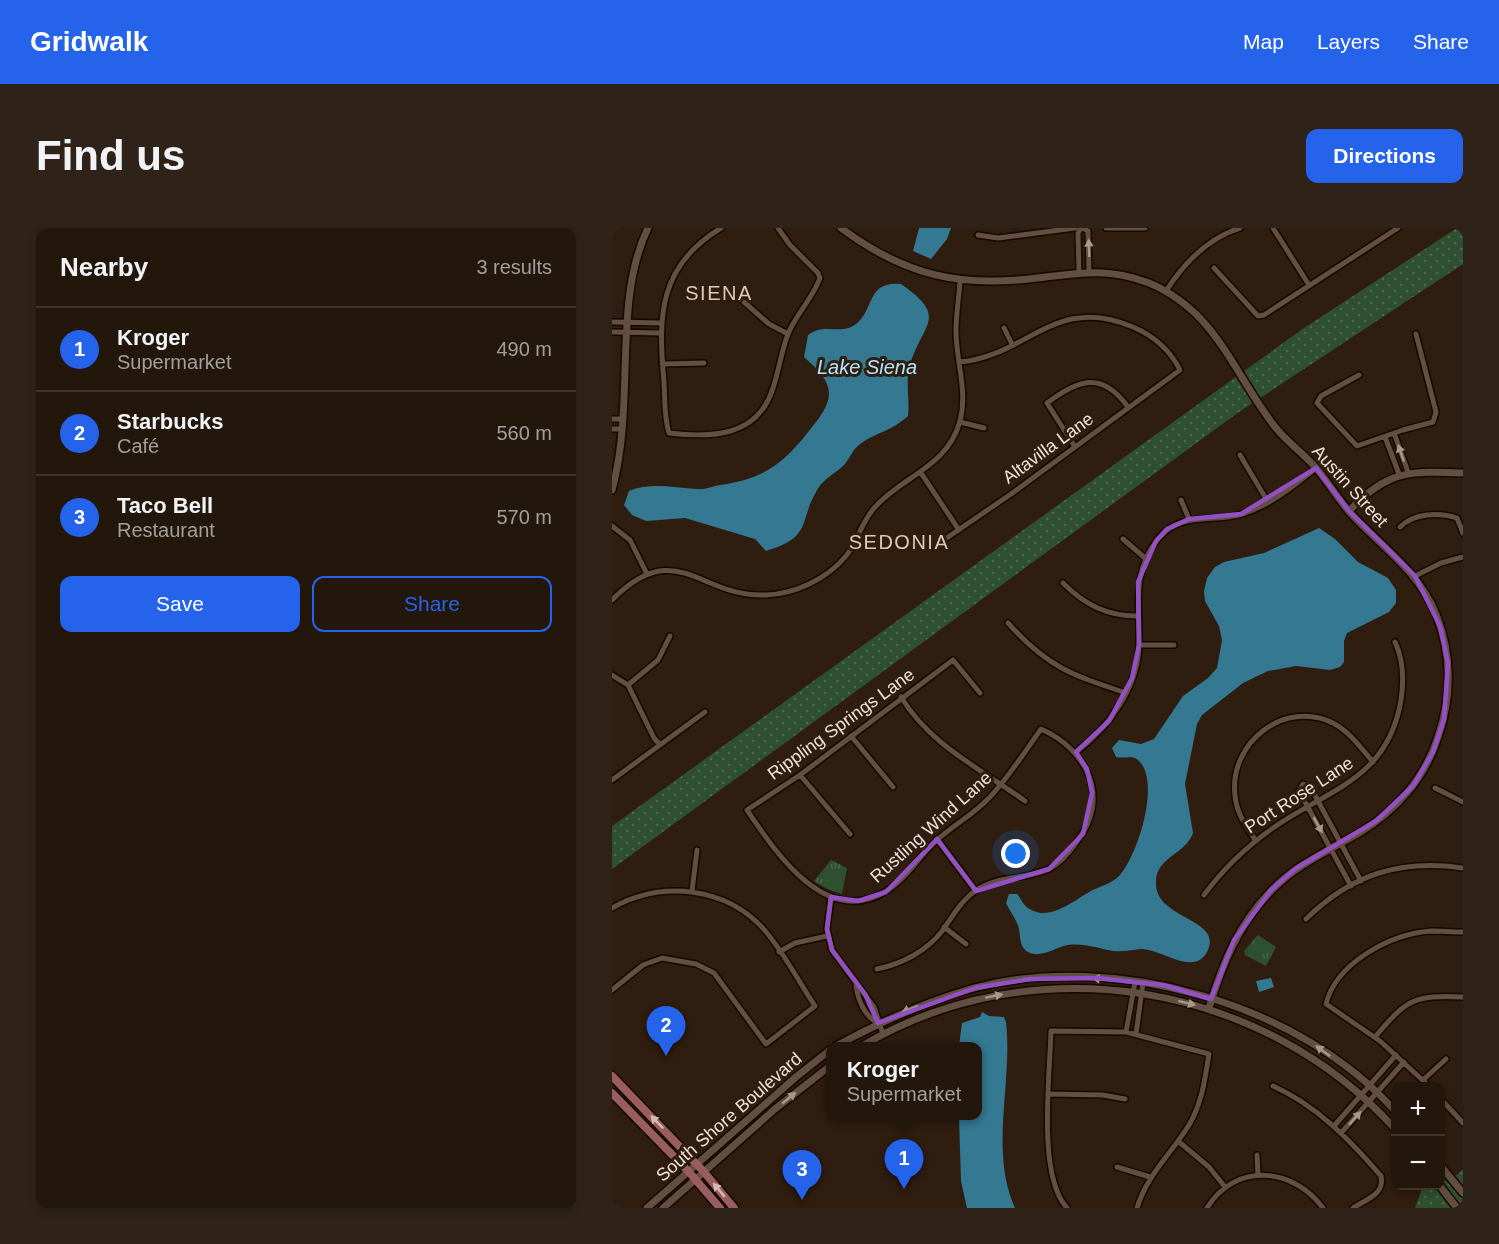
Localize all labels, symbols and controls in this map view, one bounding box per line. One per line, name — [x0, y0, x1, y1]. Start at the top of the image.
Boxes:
text: Gridwalk — [30, 26, 148, 57]
text: Map — [1243, 30, 1284, 53]
text: Layers — [1317, 30, 1380, 53]
text: Share — [1413, 30, 1469, 53]
button: Directions — [1306, 129, 1463, 183]
text: Find us — [36, 132, 185, 179]
one-way arrow — [1084, 239, 1093, 258]
text: Nearby — [60, 252, 148, 282]
text: 3 results — [476, 256, 552, 278]
district label: SIENA — [685, 282, 753, 304]
text: Kroger — [117, 325, 189, 350]
text: 1 — [74, 338, 85, 360]
text: 490 m — [496, 338, 552, 360]
text: Supermarket — [117, 351, 232, 373]
water label: Lake Siena — [817, 356, 917, 378]
street label: Altavilla Lane — [999, 408, 1097, 488]
text: Starbucks — [117, 409, 223, 434]
text: 2 — [74, 422, 85, 444]
text: 560 m — [496, 422, 552, 444]
text: Café — [117, 435, 159, 457]
street label: Austin Street — [1308, 441, 1392, 531]
one-way arrow — [1396, 443, 1406, 461]
text: Taco Bell — [117, 493, 213, 518]
text: 3 — [74, 506, 85, 528]
text: 570 m — [496, 506, 552, 528]
text: Restaurant — [117, 519, 215, 541]
district label: SEDONIA — [849, 531, 949, 553]
button: Save — [60, 576, 300, 632]
button: Share — [312, 576, 552, 632]
street label: Rippling Springs Lane — [764, 664, 918, 784]
street label: Port Rose Lane — [1241, 753, 1357, 837]
street label: Rustling Wind Lane — [866, 767, 996, 887]
one-way arrow — [1313, 817, 1323, 834]
your location — [1001, 839, 1030, 868]
one-way arrow — [1091, 974, 1110, 984]
one-way arrow — [985, 991, 1004, 1001]
one-way arrow — [1178, 998, 1196, 1008]
one-way arrow — [901, 1005, 919, 1014]
pin: 2 — [646, 1006, 686, 1056]
popup — [826, 1042, 982, 1120]
one-way arrow — [1316, 1046, 1331, 1058]
street label: South Shore Boulevard — [652, 1048, 806, 1186]
text: Kroger — [847, 1057, 919, 1082]
map controls — [1391, 1082, 1445, 1190]
button: + — [1391, 1082, 1445, 1136]
text: Supermarket — [847, 1083, 961, 1105]
one-way arrow — [781, 1092, 796, 1105]
one-way arrow — [1348, 1111, 1361, 1126]
one-way arrow — [650, 1116, 664, 1130]
button: − — [1391, 1136, 1445, 1190]
pin: 1 — [884, 1140, 924, 1189]
pin: 3 — [782, 1150, 822, 1200]
one-way arrow — [713, 1183, 726, 1198]

